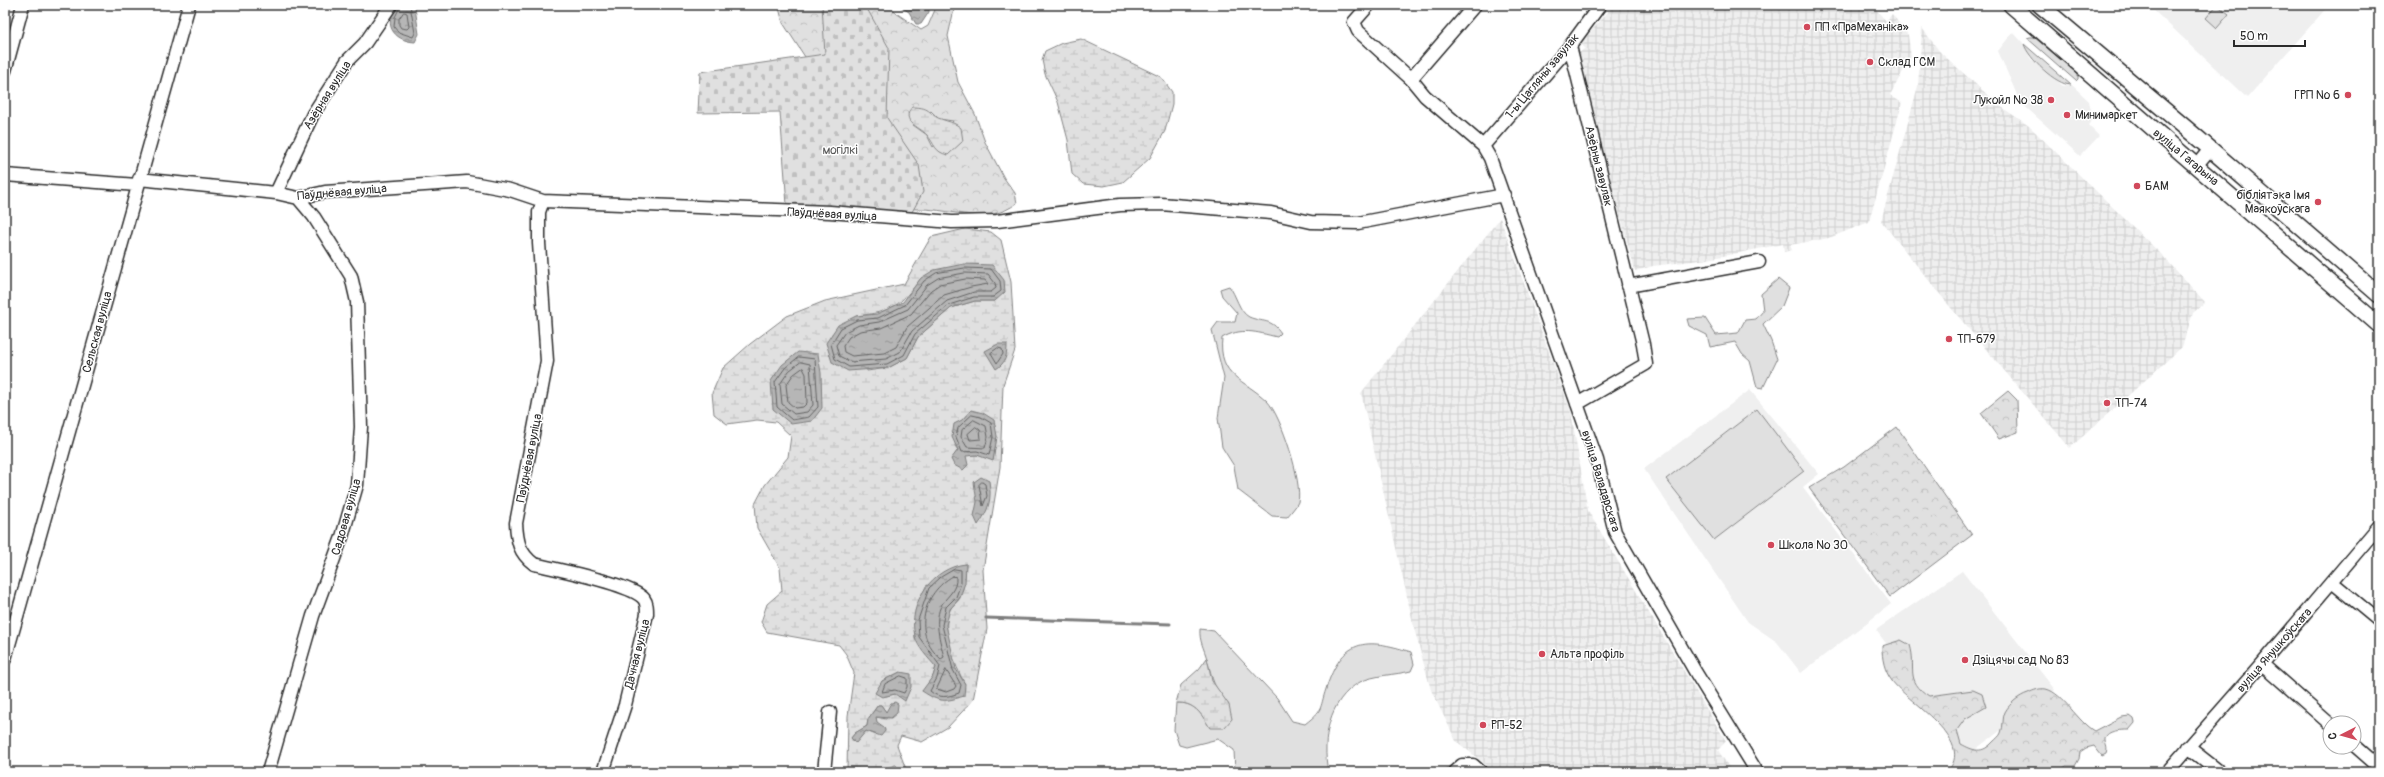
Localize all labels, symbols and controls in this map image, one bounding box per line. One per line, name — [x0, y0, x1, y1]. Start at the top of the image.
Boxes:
place label: ПП «ПраМеханіка» — [1815, 20, 1909, 35]
marker: ПП «ПраМеханіка» — [1802, 22, 1812, 32]
scale bar — [2234, 22, 2305, 48]
text: 50 m — [2240, 29, 2268, 44]
street label: 1-ы Цагляны завулак — [1502, 30, 1583, 122]
place label: Склад ГСМ — [1878, 55, 1935, 70]
marker: Склад ГСМ — [1865, 57, 1875, 67]
street label: Азёрная вуліца — [300, 58, 355, 132]
place label: ГРП № 6 — [2294, 88, 2340, 103]
marker: ГРП № 6 — [2343, 90, 2353, 100]
place label: Лукойл № 38 — [1972, 93, 2043, 108]
marker: Лукойл № 38 — [2046, 95, 2056, 105]
place label: Минимаркет — [2075, 108, 2138, 123]
marker: Минимаркет — [2062, 110, 2072, 120]
street label: Азёрны завулак — [1581, 124, 1616, 208]
street label: вуліца Гагарына — [2150, 126, 2222, 189]
park label: могілкі — [822, 143, 858, 158]
place label: БАМ — [2145, 179, 2169, 194]
street label: Паўднёвая вуліца — [297, 181, 388, 204]
marker: БАМ — [2132, 181, 2142, 191]
place label: бібліятэка Імя Маякоўскага — [2236, 188, 2310, 217]
marker: бібліятэка Імя Маякоўскага — [2313, 197, 2323, 207]
street label: Паўднёвая вуліца — [787, 205, 878, 224]
street label: Сельская вуліца — [79, 289, 116, 375]
place label: ТП-679 — [1957, 332, 1995, 347]
marker: ТП-679 — [1944, 334, 1954, 344]
place label: ТП-74 — [2115, 396, 2147, 411]
marker: ТП-74 — [2102, 398, 2112, 408]
street label: Паўднёвая вуліца — [514, 412, 546, 504]
street label: вуліца Валадарскага — [1578, 429, 1623, 534]
street label: Садовая вуліца — [328, 477, 365, 557]
place label: Школа № 30 — [1779, 538, 1848, 553]
marker: Школа № 30 — [1766, 540, 1776, 550]
street label: вуліца Янушкоўскага — [2234, 605, 2315, 696]
street label: Дачная вуліца — [621, 617, 653, 691]
place label: Альта профіль — [1550, 647, 1624, 662]
marker: Альта профіль — [1537, 649, 1547, 659]
place label: Дзіцячы сад № 83 — [1972, 653, 2069, 668]
marker: Дзіцячы сад № 83 — [1960, 655, 1970, 665]
north arrow — [2322, 715, 2362, 755]
place label: РП-52 — [1491, 718, 1523, 733]
marker: РП-52 — [1478, 720, 1488, 730]
text: С — [2326, 732, 2339, 740]

